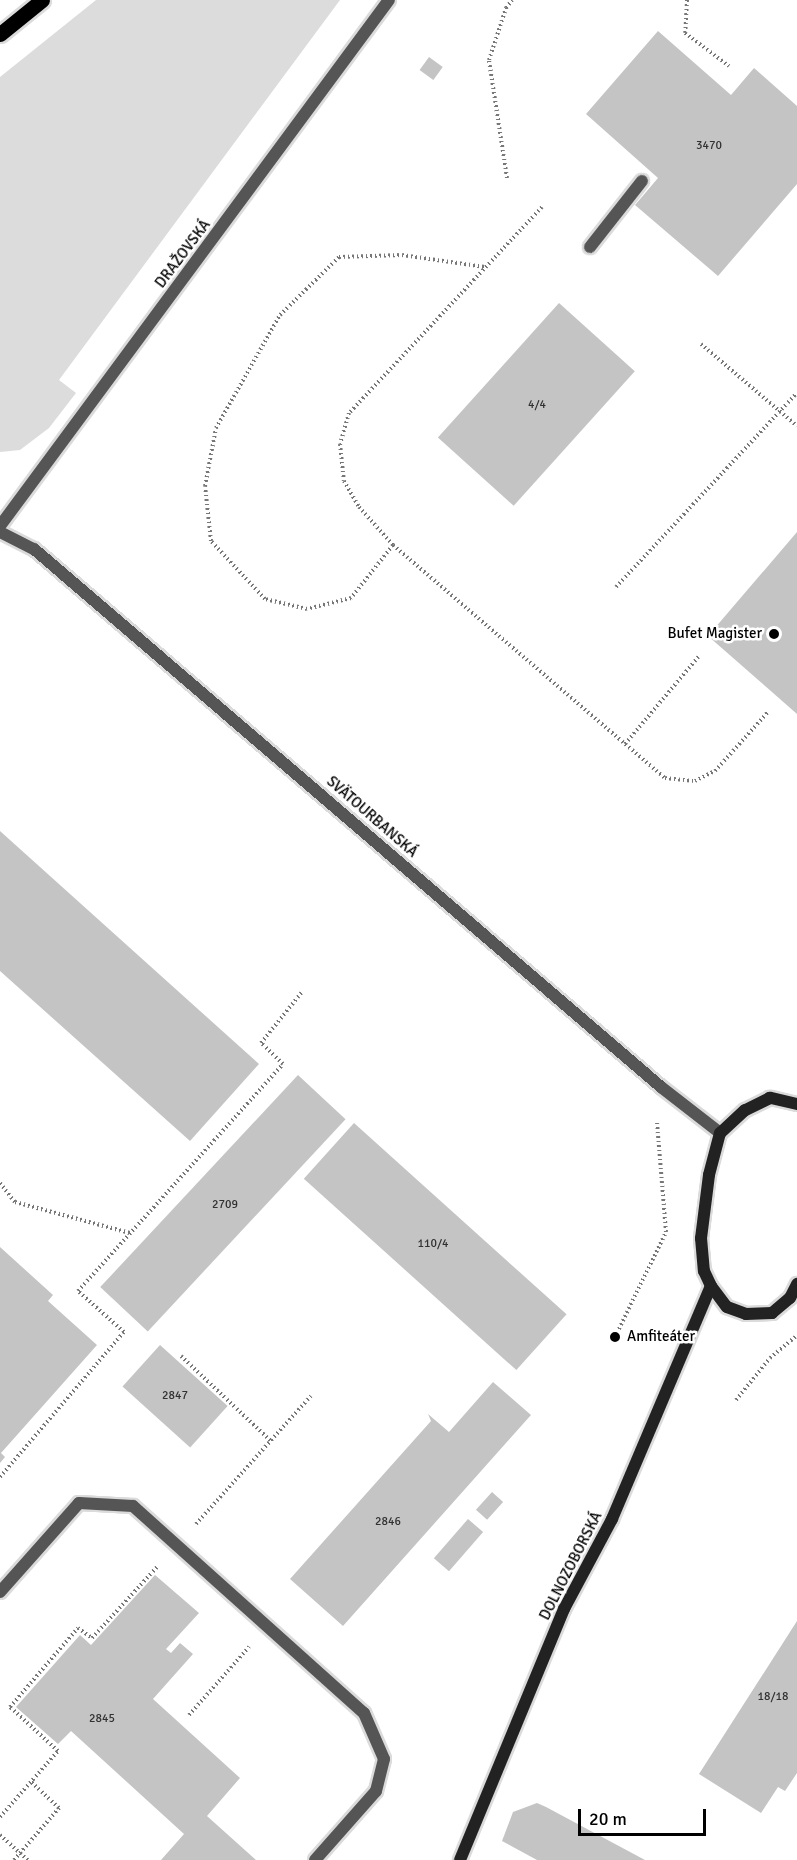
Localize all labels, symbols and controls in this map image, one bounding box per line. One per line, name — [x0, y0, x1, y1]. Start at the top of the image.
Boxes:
house number: 3470 — [696, 139, 722, 153]
street label: DRAŽOVSKÁ — [152, 216, 214, 292]
house number: 4/4 — [528, 398, 546, 412]
place label: Bufet Magister — [667, 625, 762, 643]
marker: Bufet Magister — [767, 627, 781, 641]
street label: SVÄTOURBANSKÁ — [323, 773, 421, 861]
house number: 2709 — [212, 1198, 238, 1212]
house number: 110/4 — [418, 1237, 448, 1251]
place label: Amfiteáter — [627, 1328, 695, 1346]
marker: Amfiteáter — [608, 1330, 622, 1344]
house number: 2847 — [162, 1389, 188, 1403]
street label: DOLNOZOBORSKÁ — [536, 1509, 606, 1623]
house number: 2846 — [375, 1515, 401, 1529]
house number: 18/18 — [758, 1690, 788, 1704]
house number: 2845 — [89, 1712, 115, 1726]
scale bar — [581, 1797, 708, 1835]
text: 20 m — [589, 1808, 627, 1830]

